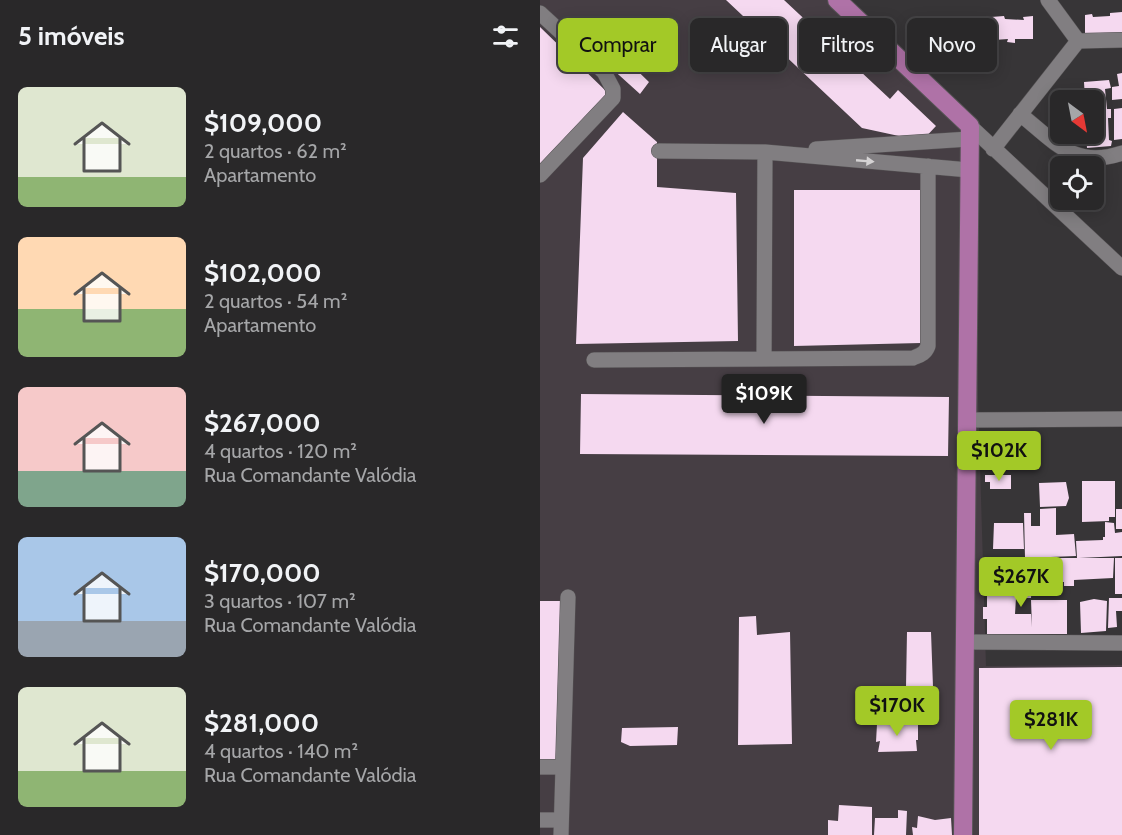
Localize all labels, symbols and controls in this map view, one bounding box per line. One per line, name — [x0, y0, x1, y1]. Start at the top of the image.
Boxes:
chip: Comprar — [558, 18, 678, 72]
chip: Alugar — [690, 18, 787, 72]
chip: Filtros — [799, 18, 895, 72]
chip: Novo — [907, 18, 997, 72]
text: 5 imóveis — [18, 20, 125, 52]
icon: filters — [489, 20, 522, 53]
north arrow — [1050, 90, 1104, 144]
map controls — [1050, 90, 1104, 210]
text: $109,000 — [204, 107, 322, 139]
icon: home — [66, 111, 138, 183]
text: 2 quartos · 62 m² — [204, 139, 347, 163]
one-way arrow — [856, 156, 875, 166]
button: locate — [1050, 156, 1104, 210]
text: Apartamento — [204, 163, 316, 187]
text: $102,000 — [204, 257, 322, 289]
icon: home — [66, 261, 138, 333]
text: 2 quartos · 54 m² — [204, 289, 347, 313]
text: Apartamento — [204, 313, 316, 337]
pin: $109K — [722, 374, 806, 425]
text: $109K — [736, 381, 792, 405]
text: $267,000 — [204, 407, 321, 439]
icon: home — [66, 411, 138, 483]
pin: $102K — [957, 431, 1041, 482]
text: $102K — [971, 438, 1027, 462]
text: 4 quartos · 120 m² — [204, 439, 357, 463]
text: Rua Comandante Valódia — [204, 463, 416, 487]
text: $170,000 — [204, 557, 321, 589]
pin: $267K — [979, 557, 1063, 608]
icon: home — [66, 561, 138, 633]
text: $267K — [993, 564, 1049, 588]
text: 3 quartos · 107 m² — [204, 589, 356, 613]
text: Rua Comandante Valódia — [204, 613, 416, 637]
pin: $170K — [855, 686, 939, 737]
text: $170K — [869, 693, 925, 717]
pin: $281K — [1009, 700, 1093, 751]
text: $281,000 — [204, 707, 319, 739]
text: $281K — [1024, 707, 1078, 731]
icon: home — [66, 711, 138, 783]
text: 4 quartos · 140 m² — [204, 739, 358, 763]
text: Rua Comandante Valódia — [204, 763, 416, 787]

